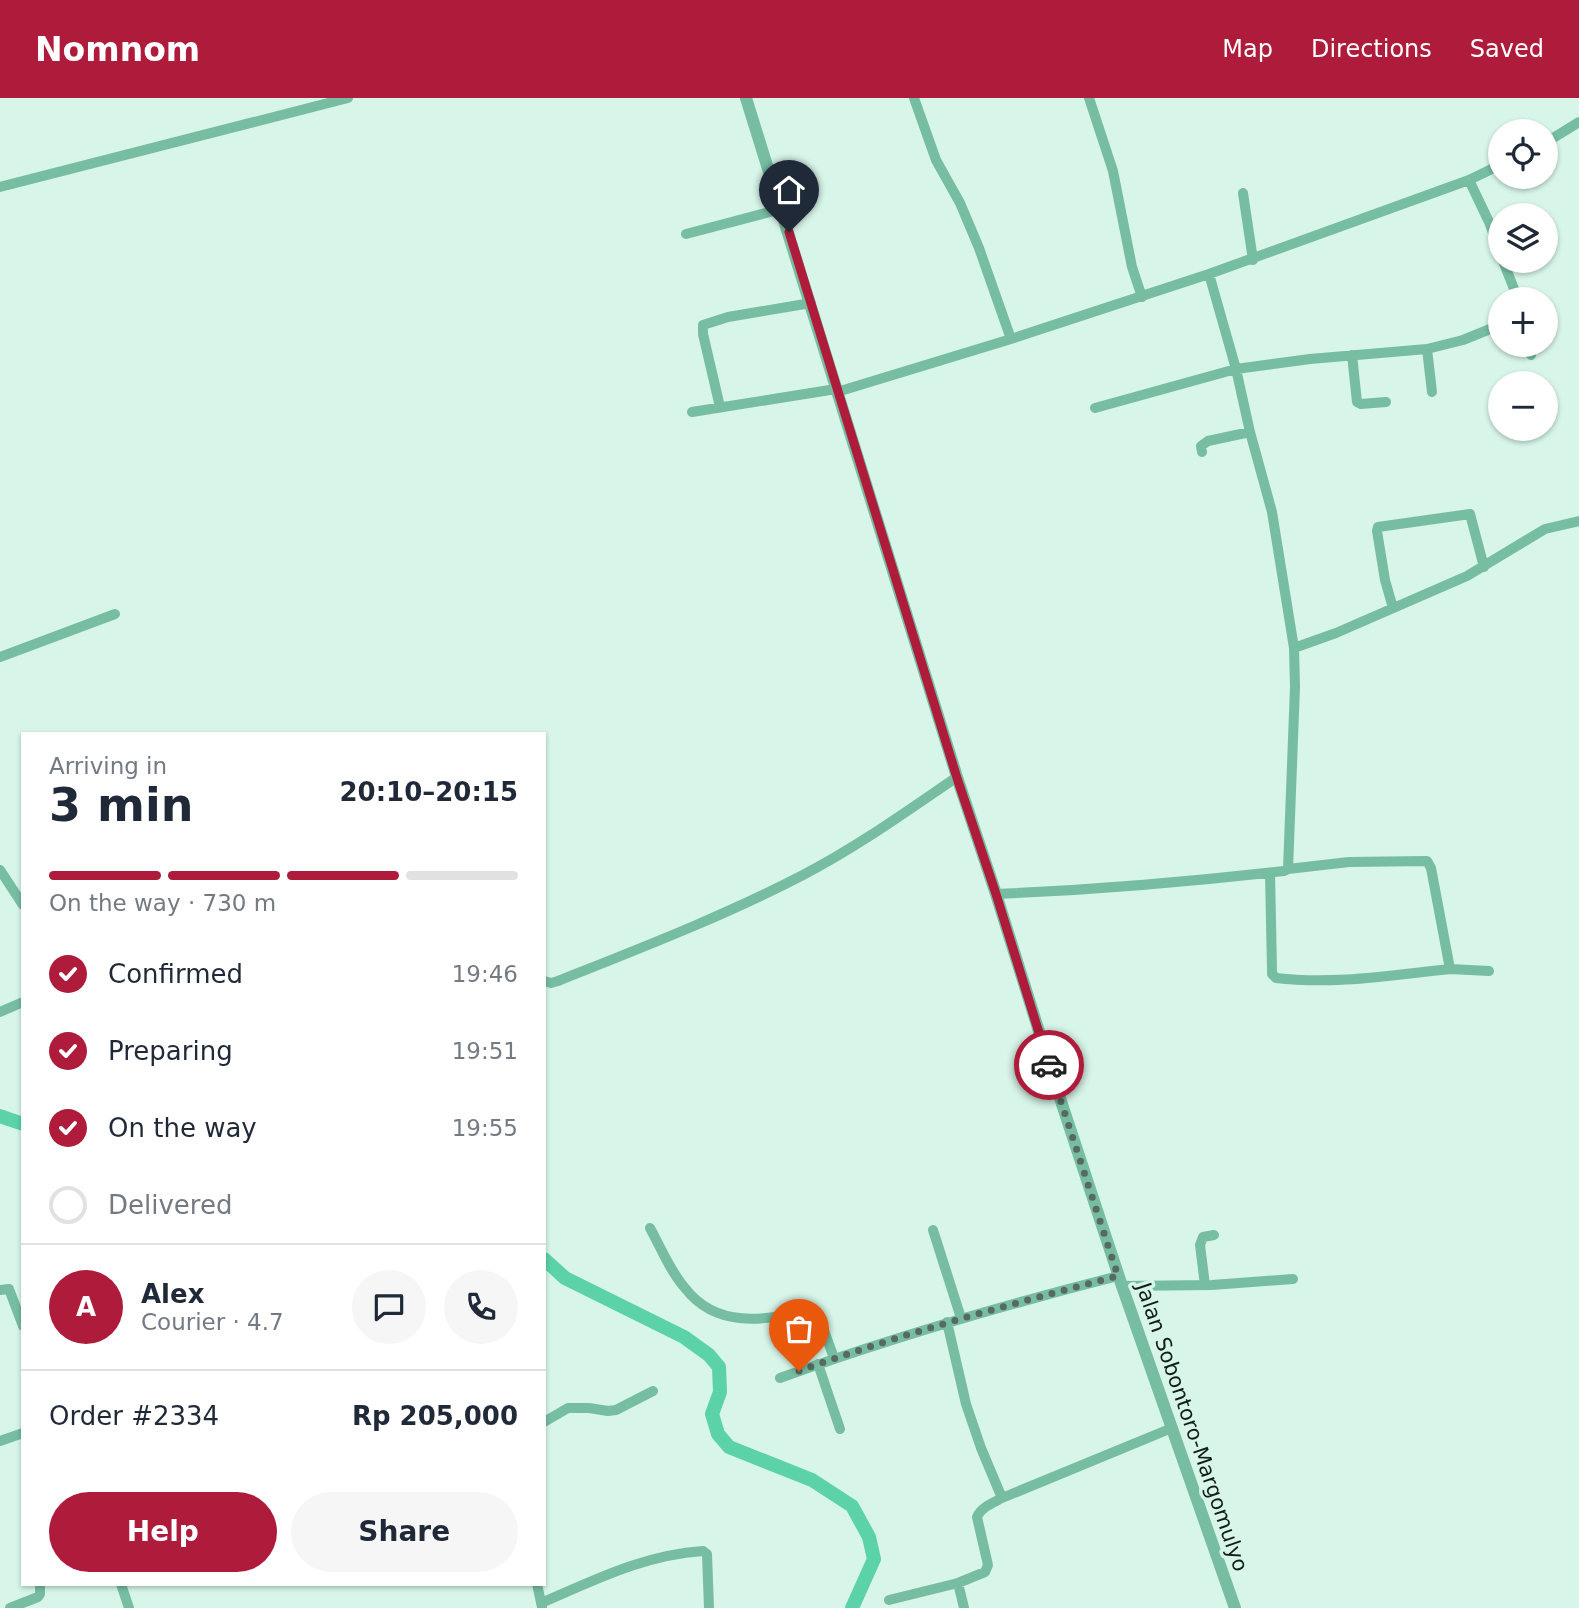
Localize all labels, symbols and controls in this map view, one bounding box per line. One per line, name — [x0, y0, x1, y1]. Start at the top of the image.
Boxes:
text: Nomnom — [35, 30, 200, 69]
text: Map — [1222, 35, 1273, 63]
text: Directions — [1311, 35, 1432, 63]
text: Saved — [1470, 35, 1544, 63]
map controls — [1488, 119, 1558, 441]
button: locate — [1488, 119, 1558, 189]
pin — [759, 160, 819, 232]
icon: home — [770, 171, 808, 209]
button: layers — [1488, 203, 1558, 273]
button: + — [1488, 287, 1558, 357]
button: − — [1488, 371, 1558, 441]
text: Arriving in — [49, 753, 167, 779]
text: 20:10–20:15 — [339, 777, 518, 807]
text: 3 min — [49, 778, 193, 832]
text: On the way · 730 m — [49, 890, 276, 916]
icon: check — [49, 955, 87, 993]
text: Confirmed — [108, 959, 243, 989]
text: 19:46 — [452, 961, 518, 987]
courier — [1014, 1030, 1084, 1100]
icon: check — [49, 1032, 87, 1070]
text: Preparing — [108, 1036, 233, 1066]
text: 19:51 — [452, 1038, 518, 1064]
icon: car — [1030, 1046, 1068, 1084]
icon: check — [49, 1109, 87, 1147]
text: On the way — [108, 1113, 257, 1143]
text: 19:55 — [452, 1115, 518, 1141]
text: Delivered — [108, 1190, 232, 1220]
button: chat — [352, 1270, 426, 1344]
button: phone — [444, 1270, 518, 1344]
street label: Jalan Sobontoro-Margomulyo — [1131, 1278, 1253, 1575]
text: Alex — [141, 1279, 204, 1309]
text: A — [76, 1292, 96, 1322]
pin — [769, 1299, 829, 1371]
text: Courier · 4.7 — [141, 1309, 284, 1335]
icon: bag — [780, 1310, 818, 1348]
text: Order #2334 — [49, 1401, 219, 1431]
text: Rp 205,000 — [352, 1401, 518, 1431]
button: Help — [49, 1492, 277, 1572]
button: Share — [291, 1492, 518, 1572]

